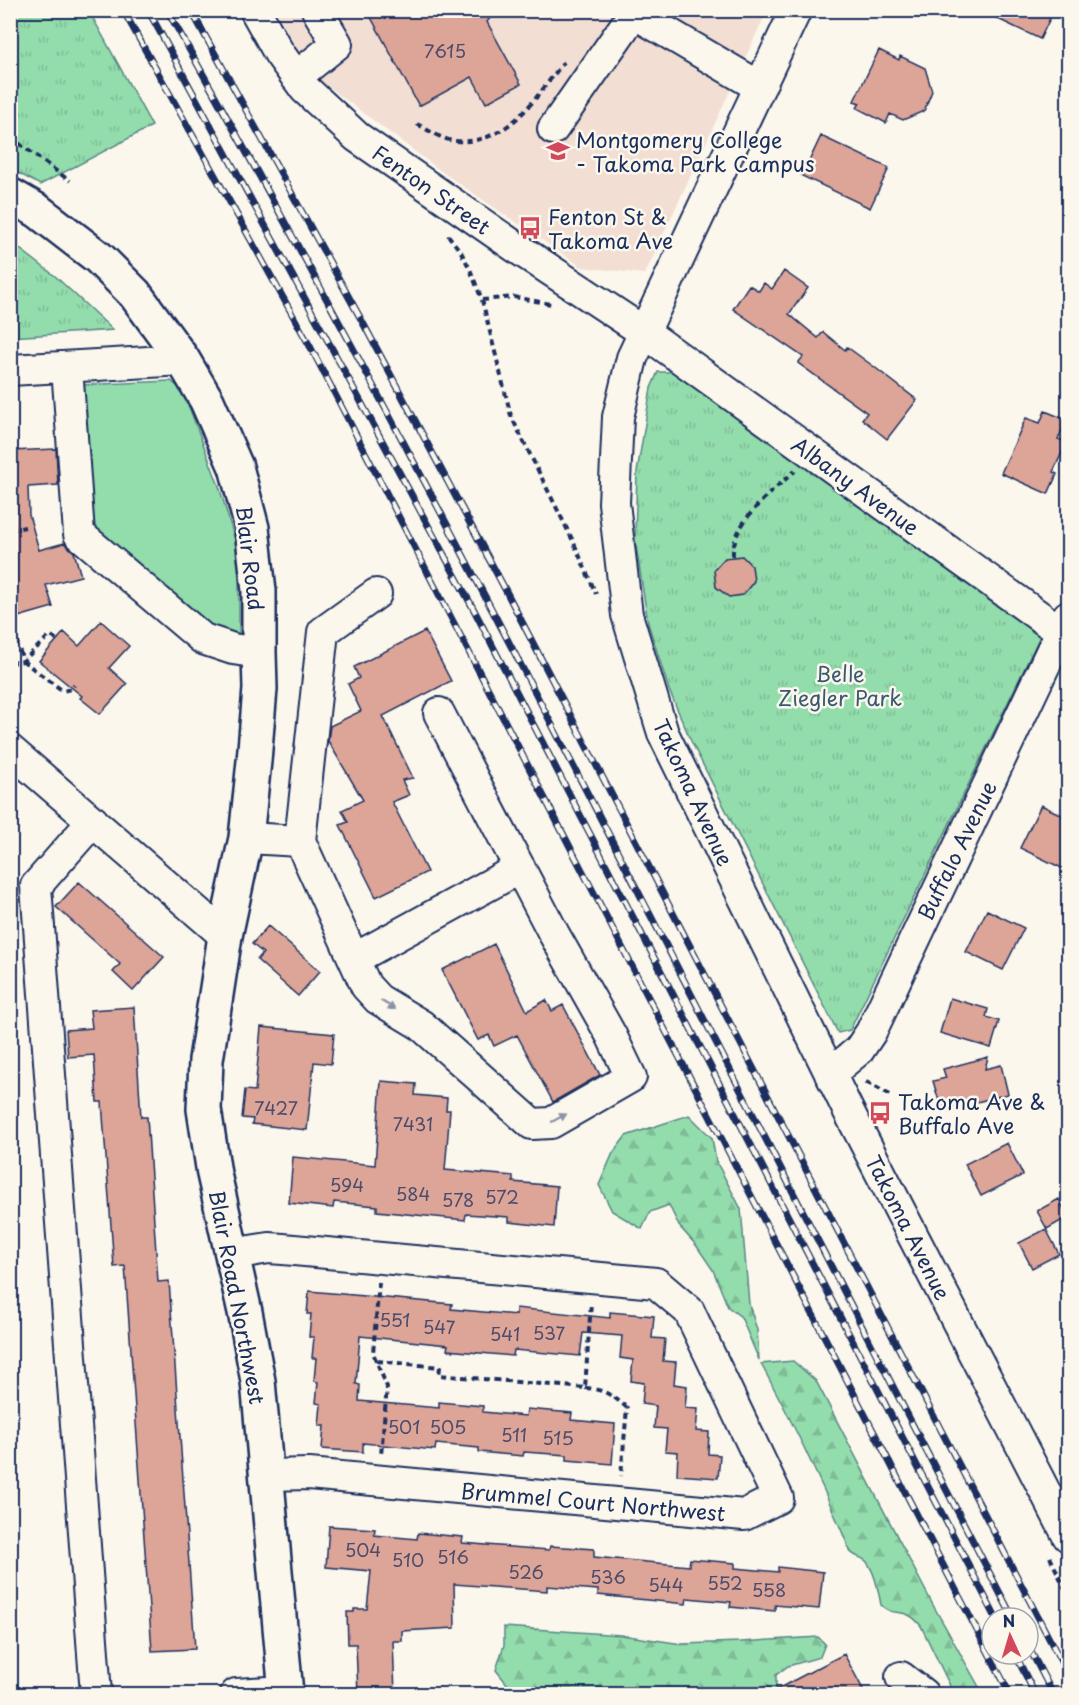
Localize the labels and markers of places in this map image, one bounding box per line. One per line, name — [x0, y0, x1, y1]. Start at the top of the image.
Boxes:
place label: Montgomery College - Takoma Park Campus — [576, 123, 815, 179]
school or university icon: Montgomery College - Takoma Park Campus — [545, 138, 571, 164]
place label: Fenton St & Takoma Ave — [548, 200, 673, 256]
bus stop icon: Fenton St & Takoma Ave — [517, 215, 543, 241]
place label: Takoma Ave & Buffalo Ave — [898, 1085, 1046, 1141]
bus stop icon: Takoma Ave & Buffalo Ave — [867, 1100, 893, 1126]

